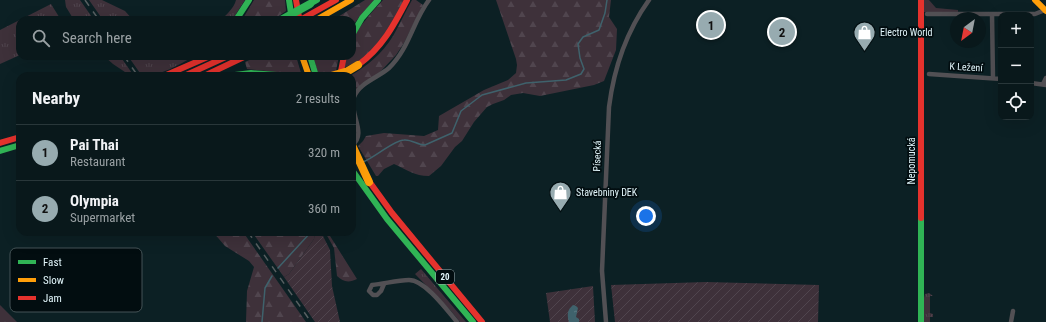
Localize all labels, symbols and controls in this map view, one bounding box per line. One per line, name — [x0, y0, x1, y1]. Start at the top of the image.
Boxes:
pin: 1 — [698, 10, 724, 40]
north arrow — [950, 12, 986, 48]
map controls — [998, 12, 1034, 120]
button: + — [998, 12, 1034, 48]
search box — [16, 16, 356, 60]
pin: 2 — [769, 17, 795, 47]
shop icon: Electro World — [851, 19, 877, 52]
icon: search — [30, 27, 52, 49]
place label: Electro World — [880, 27, 933, 38]
text: Search here — [62, 29, 132, 47]
button: − — [998, 48, 1034, 84]
street label: K Ležení — [949, 61, 984, 73]
button: locate — [998, 84, 1034, 120]
text: Nearby — [32, 88, 80, 108]
text: 2 results — [296, 91, 340, 106]
text: Pai Thai — [70, 136, 119, 154]
street label: Nepomucká — [906, 137, 917, 185]
street label: Písecká — [591, 140, 603, 172]
text: 1 — [42, 145, 48, 160]
text: 320 m — [308, 145, 340, 160]
text: Restaurant — [70, 154, 125, 169]
shop icon: Stavebniny DEK — [548, 179, 574, 212]
place label: Stavebniny DEK — [576, 187, 638, 198]
text: Olympia — [70, 192, 119, 210]
text: 2 — [42, 201, 48, 216]
text: 360 m — [308, 201, 340, 216]
your location — [636, 206, 656, 226]
text: Supermarket — [70, 210, 135, 225]
legend — [10, 248, 142, 312]
text: Fast — [43, 256, 62, 269]
road number: 20 — [436, 270, 454, 284]
text: Slow — [43, 274, 64, 287]
text: Jam — [43, 292, 62, 305]

